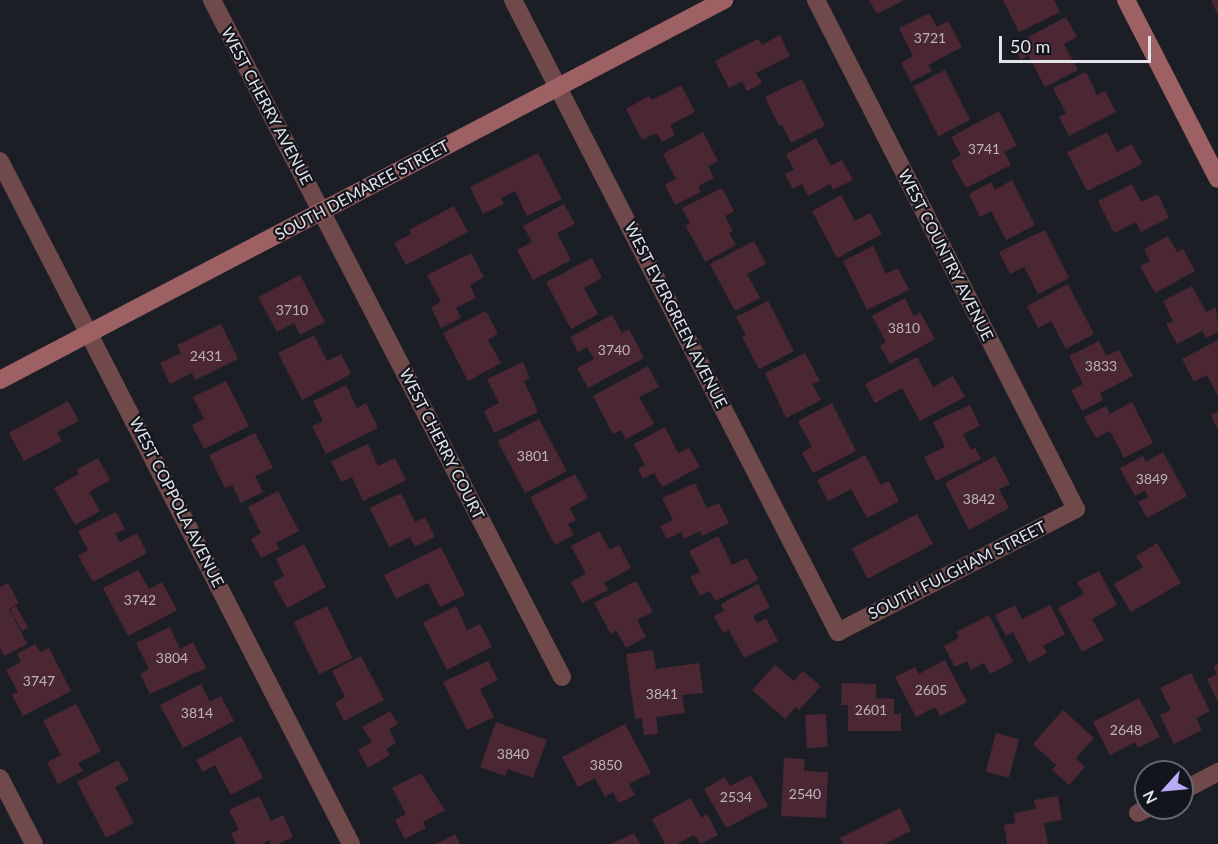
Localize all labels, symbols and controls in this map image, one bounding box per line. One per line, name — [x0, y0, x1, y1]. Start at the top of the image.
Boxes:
street label: WEST CHERRY AVENUE — [217, 23, 317, 189]
scale bar — [1002, 24, 1154, 62]
house number: 3721 — [914, 30, 946, 46]
text: 50 m — [1010, 35, 1050, 57]
street label: SOUTH DEMAREE STREET — [271, 136, 453, 244]
house number: 3741 — [968, 141, 1000, 157]
street label: WEST COUNTRY AVENUE — [894, 165, 998, 345]
street label: WEST EVERGREEN AVENUE — [620, 218, 732, 412]
house number: 3710 — [276, 302, 308, 318]
house number: 3810 — [888, 320, 920, 336]
house number: 3740 — [598, 342, 630, 358]
house number: 2431 — [190, 348, 222, 364]
house number: 3833 — [1085, 358, 1117, 374]
street label: WEST CHERRY COURT — [395, 365, 489, 523]
street label: WEST COPPOLA AVENUE — [125, 413, 229, 591]
house number: 3801 — [517, 448, 549, 464]
house number: 3849 — [1136, 471, 1168, 487]
house number: 3842 — [963, 491, 995, 507]
street label: SOUTH FULGHAM STREET — [865, 517, 1049, 623]
house number: 3742 — [124, 592, 156, 608]
house number: 3804 — [156, 650, 188, 666]
house number: 3747 — [23, 673, 55, 689]
house number: 2605 — [915, 682, 947, 698]
house number: 3841 — [646, 686, 678, 702]
house number: 2601 — [855, 702, 887, 718]
house number: 3814 — [181, 705, 213, 721]
house number: 2648 — [1110, 722, 1142, 738]
house number: 3840 — [497, 746, 529, 762]
house number: 3850 — [590, 757, 622, 773]
north arrow — [1134, 760, 1194, 820]
house number: 2540 — [789, 786, 821, 802]
text: N — [1138, 788, 1161, 807]
house number: 2534 — [720, 789, 752, 805]

